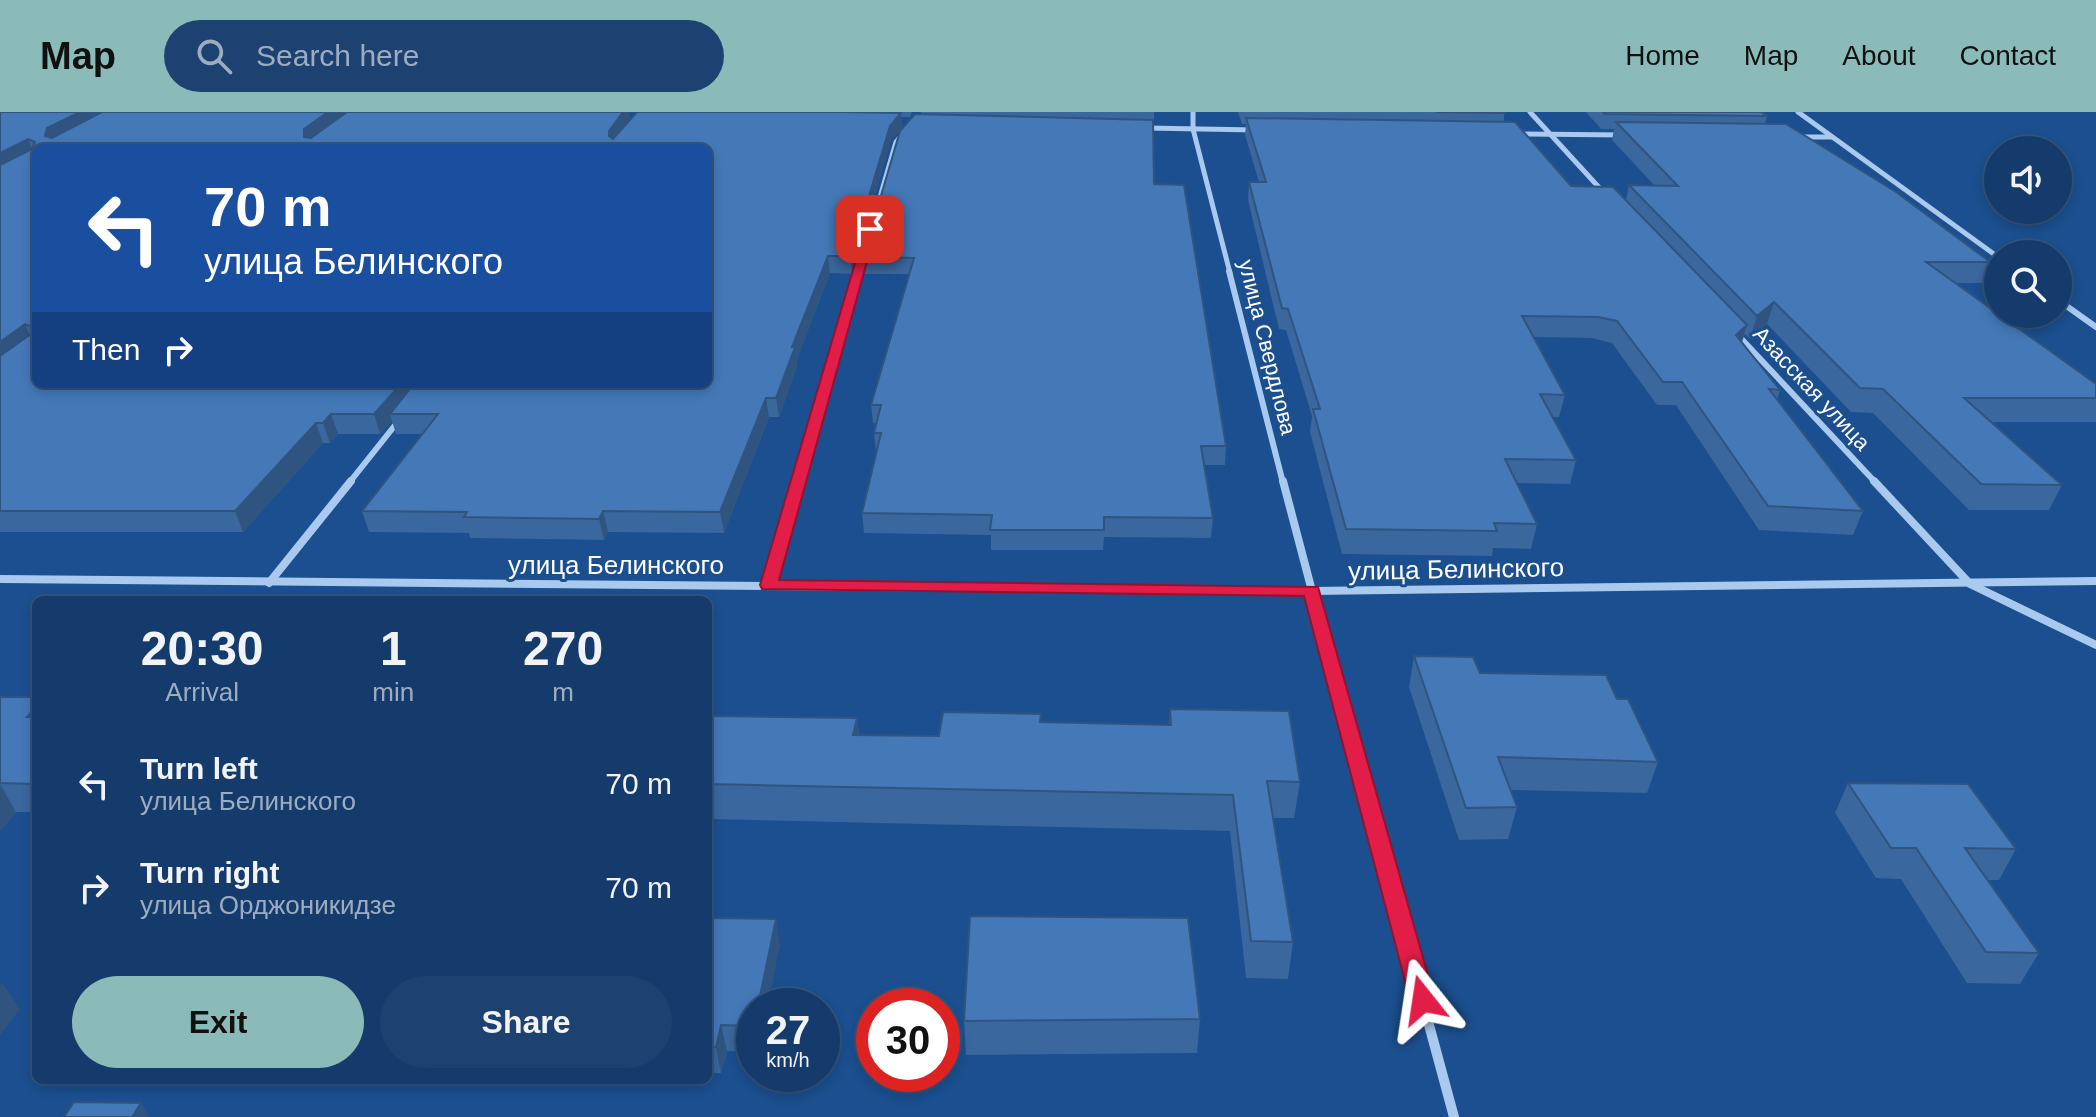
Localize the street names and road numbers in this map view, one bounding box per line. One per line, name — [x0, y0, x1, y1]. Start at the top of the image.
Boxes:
street label: улица Свердлова — [1234, 257, 1302, 438]
street label: Азасская улица — [1748, 321, 1876, 456]
street label: улица Белинского — [508, 550, 724, 580]
street label: улица Белинского — [1348, 552, 1564, 586]

